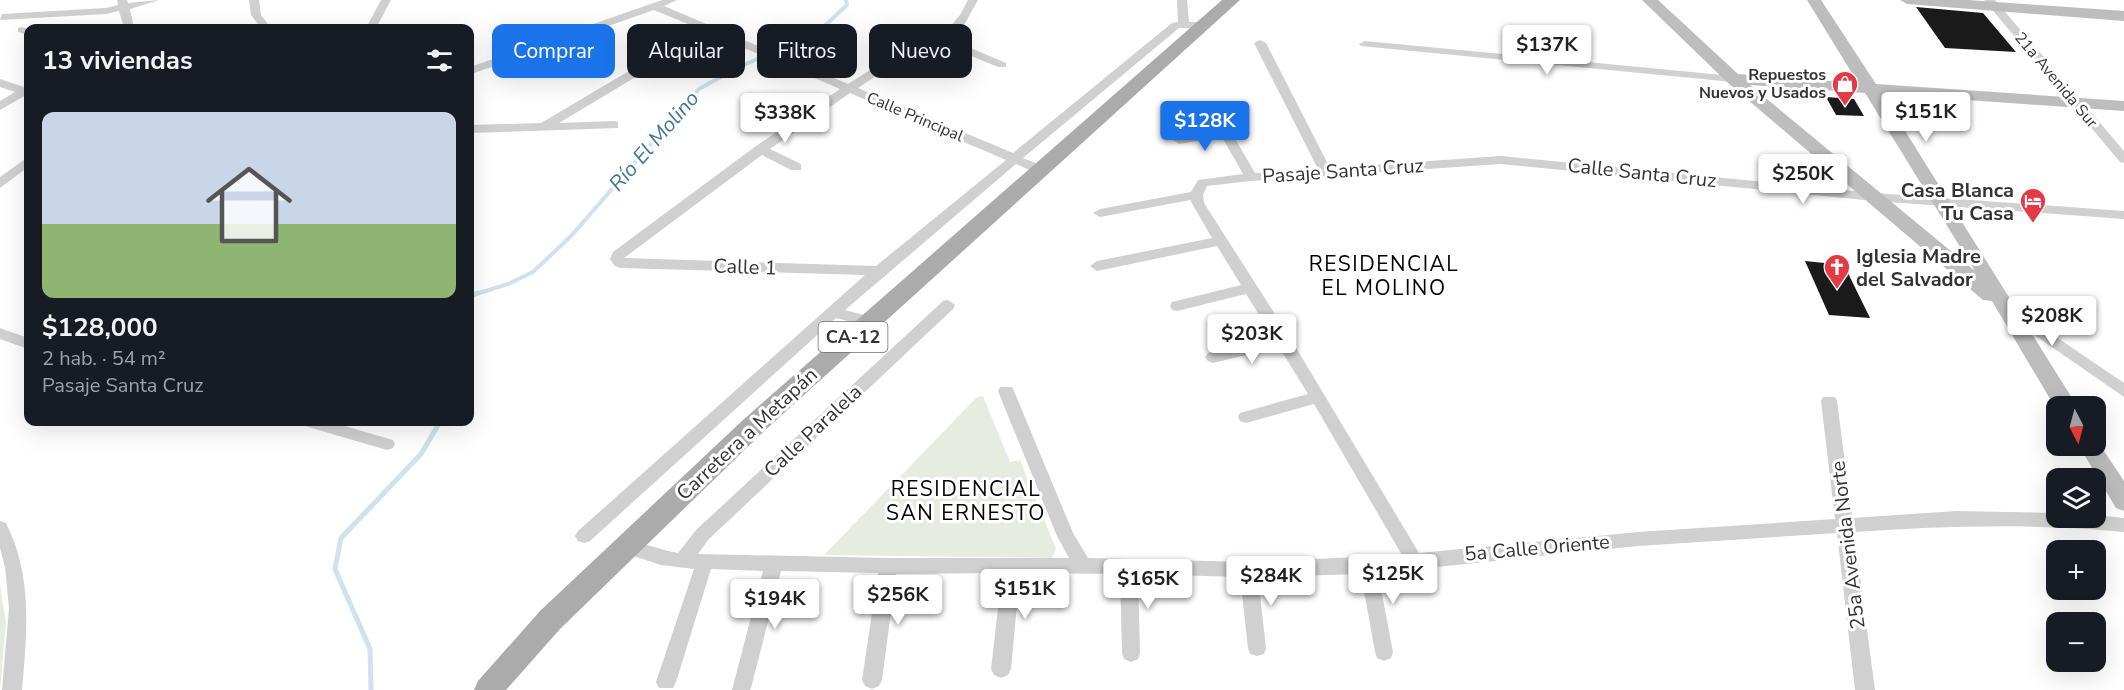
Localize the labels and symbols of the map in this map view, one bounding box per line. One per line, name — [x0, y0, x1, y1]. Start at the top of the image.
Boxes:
pin: $137K — [1505, 25, 1589, 76]
street label: 21a Avenida Sur — [2009, 27, 2103, 133]
place label: Repuestos Nuevos y Usados — [1699, 64, 1826, 104]
shop icon: Repuestos Nuevos y Usados — [1830, 69, 1860, 107]
water label: Río El Molino — [603, 85, 705, 197]
street label: Calle Principal — [863, 87, 967, 147]
pin: $151K — [1884, 92, 1968, 143]
pin: $338K — [743, 93, 827, 144]
pin: $128K — [1163, 101, 1247, 152]
street label: Pasaje Santa Cruz — [1261, 152, 1425, 190]
street label: Calle Santa Cruz — [1566, 152, 1718, 194]
pin: $250K — [1761, 154, 1845, 205]
place label: Casa Blanca Tu Casa — [1901, 177, 2014, 227]
hotel icon: Casa Blanca Tu Casa — [2018, 186, 2048, 224]
place label: Iglesia Madre del Salvador — [1856, 243, 1981, 293]
district label: RESIDENCIAL EL MOLINO — [1309, 250, 1459, 302]
street label: Calle 1 — [713, 252, 777, 282]
church icon: Iglesia Madre del Salvador — [1822, 252, 1852, 290]
pin: $208K — [2010, 296, 2094, 347]
pin: $203K — [1210, 314, 1294, 365]
road number: CA-12 — [818, 322, 888, 352]
street label: Carretera a Metapán — [671, 362, 823, 506]
street label: Calle Paralela — [758, 379, 868, 483]
north arrow — [2046, 396, 2106, 456]
street label: 25a Avenida Norte — [1824, 459, 1872, 631]
district label: RESIDENCIAL SAN ERNESTO — [886, 475, 1046, 527]
street label: 5a Calle Oriente — [1463, 528, 1611, 568]
pin: $125K — [1351, 554, 1435, 605]
pin: $284K — [1229, 556, 1313, 607]
pin: $165K — [1106, 559, 1190, 610]
pin: $151K — [983, 569, 1067, 620]
pin: $256K — [856, 575, 940, 626]
pin: $194K — [733, 579, 817, 630]

